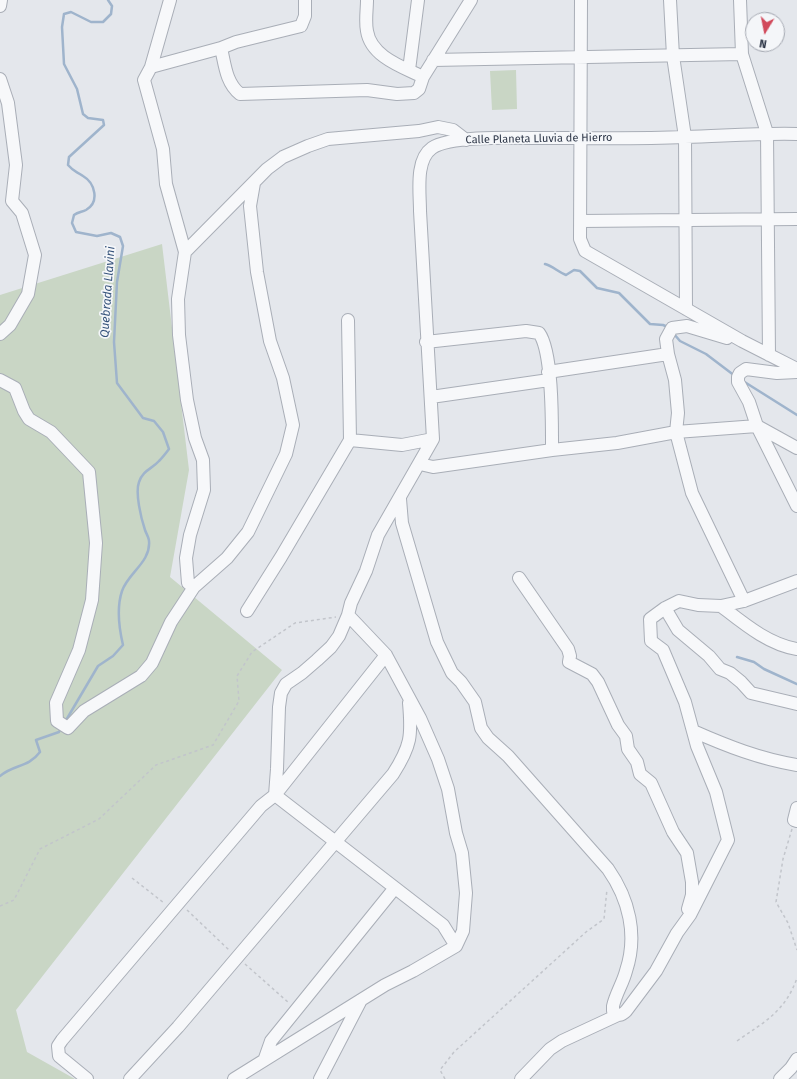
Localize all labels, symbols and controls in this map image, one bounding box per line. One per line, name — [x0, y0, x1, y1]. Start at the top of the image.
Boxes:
north arrow — [745, 12, 785, 52]
text: N — [758, 36, 768, 50]
street label: Calle Planeta Lluvia de Hierro — [465, 131, 613, 147]
water label: Quebrada Llavini — [98, 246, 118, 338]

